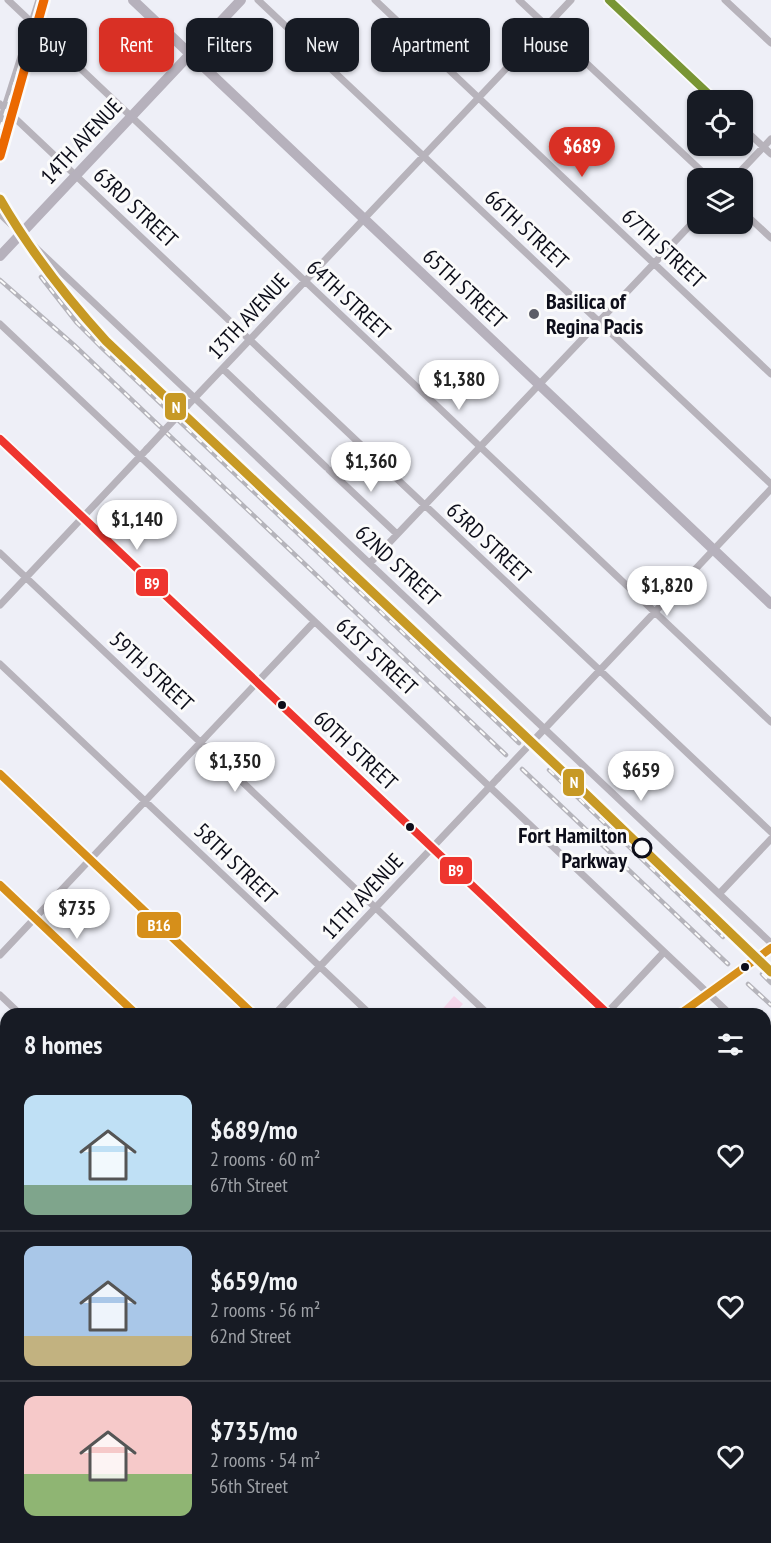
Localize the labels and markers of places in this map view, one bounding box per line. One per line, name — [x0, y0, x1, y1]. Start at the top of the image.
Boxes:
pin: $689 — [546, 127, 618, 178]
place label: Basilica of Regina Pacis — [546, 287, 643, 340]
marker: Basilica of Regina Pacis — [527, 307, 541, 321]
pin: $1,380 — [410, 360, 508, 411]
pin: $1,360 — [322, 442, 420, 493]
pin: $1,140 — [88, 500, 186, 551]
pin: $1,820 — [618, 566, 716, 617]
unlabelled marker — [276, 699, 288, 711]
pin: $1,350 — [186, 742, 284, 793]
pin: $659 — [605, 751, 677, 802]
unlabelled marker — [404, 821, 416, 833]
place label: Fort Hamilton Parkway — [518, 821, 628, 874]
marker: Fort Hamilton Parkway — [632, 838, 652, 858]
pin: $735 — [41, 889, 113, 940]
unlabelled marker — [739, 961, 751, 973]

